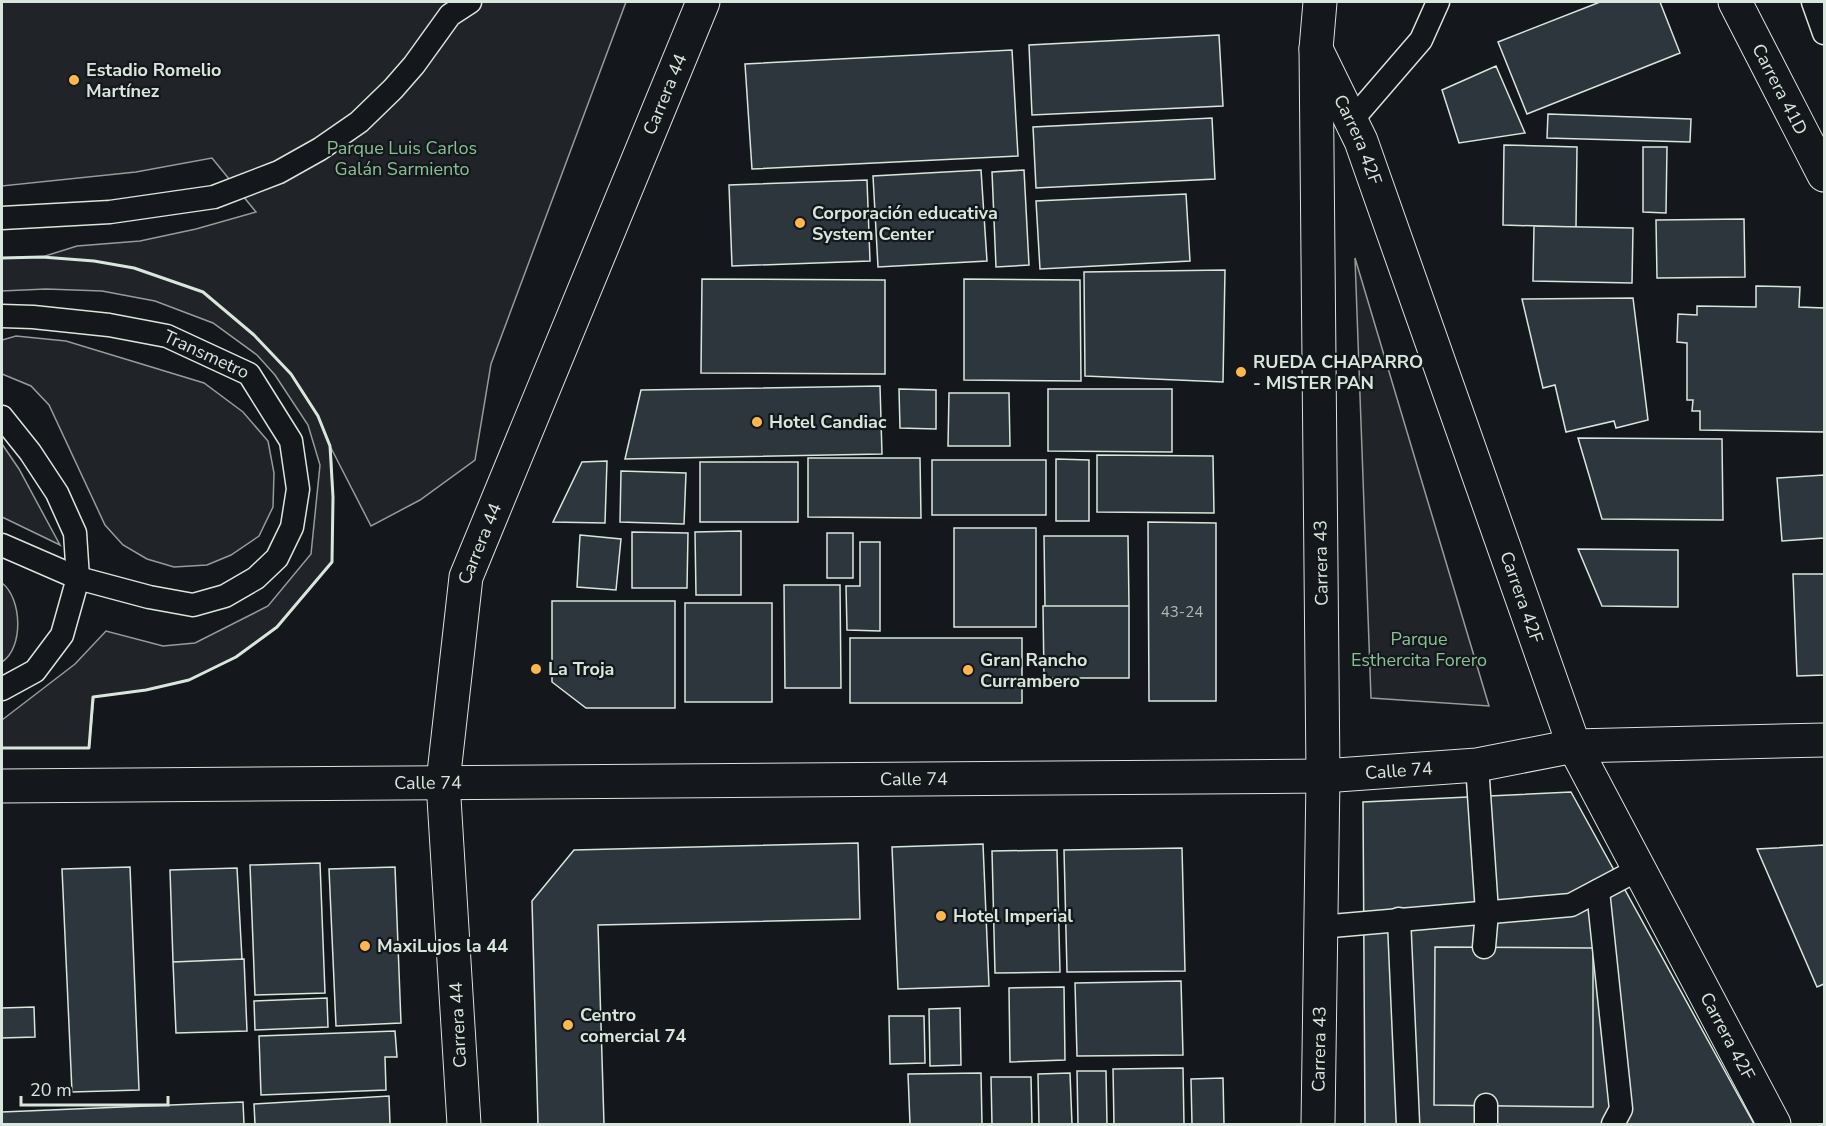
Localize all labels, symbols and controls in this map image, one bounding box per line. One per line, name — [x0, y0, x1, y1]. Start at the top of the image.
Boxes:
street label: Carrera 41D — [1746, 40, 1813, 139]
street label: Carrera 44 — [637, 50, 692, 139]
place label: Estadio Romelio Martínez — [86, 58, 221, 103]
marker: Estadio Romelio Martínez — [67, 73, 81, 87]
street label: Carrera 42F — [1328, 91, 1387, 188]
park label: Parque Luis Carlos Galán Sarmiento — [327, 136, 477, 181]
place label: Corporación educativa System Center — [812, 201, 998, 246]
marker: Corporación educativa System Center — [793, 216, 807, 230]
street label: Transmetro — [160, 324, 253, 385]
place label: RUEDA CHAPARRO - MISTER PAN — [1253, 350, 1423, 395]
marker: RUEDA CHAPARRO - MISTER PAN — [1234, 365, 1248, 379]
place label: Hotel Candiac — [769, 410, 887, 434]
marker: Hotel Candiac — [750, 415, 764, 429]
street label: Carrera 44 — [453, 499, 507, 585]
street label: Carrera 43 — [1308, 520, 1334, 606]
street label: Carrera 42F — [1494, 548, 1549, 646]
house number: 43-24 — [1161, 602, 1203, 622]
park label: Parque Esthercita Forero — [1351, 627, 1487, 672]
place label: Gran Rancho Currambero — [980, 648, 1087, 693]
place label: La Troja — [548, 657, 614, 681]
marker: La Troja — [529, 662, 543, 676]
marker: Gran Rancho Currambero — [961, 663, 975, 677]
street label: Calle 74 — [1364, 756, 1434, 785]
street label: Calle 74 — [880, 767, 948, 791]
street label: Calle 74 — [394, 771, 462, 795]
place label: Hotel Imperial — [953, 904, 1073, 928]
marker: Hotel Imperial — [934, 909, 948, 923]
place label: MaxiLujos la 44 — [377, 934, 508, 958]
marker: MaxiLujos la 44 — [358, 939, 372, 953]
street label: Carrera 44 — [444, 981, 472, 1068]
street label: Carrera 42F — [1694, 988, 1761, 1084]
place label: Centro comercial 74 — [580, 1003, 686, 1048]
street label: Carrera 43 — [1306, 1006, 1332, 1092]
marker: Centro comercial 74 — [561, 1018, 575, 1032]
scale bar — [21, 1069, 168, 1107]
text: 20 m — [30, 1078, 72, 1102]

